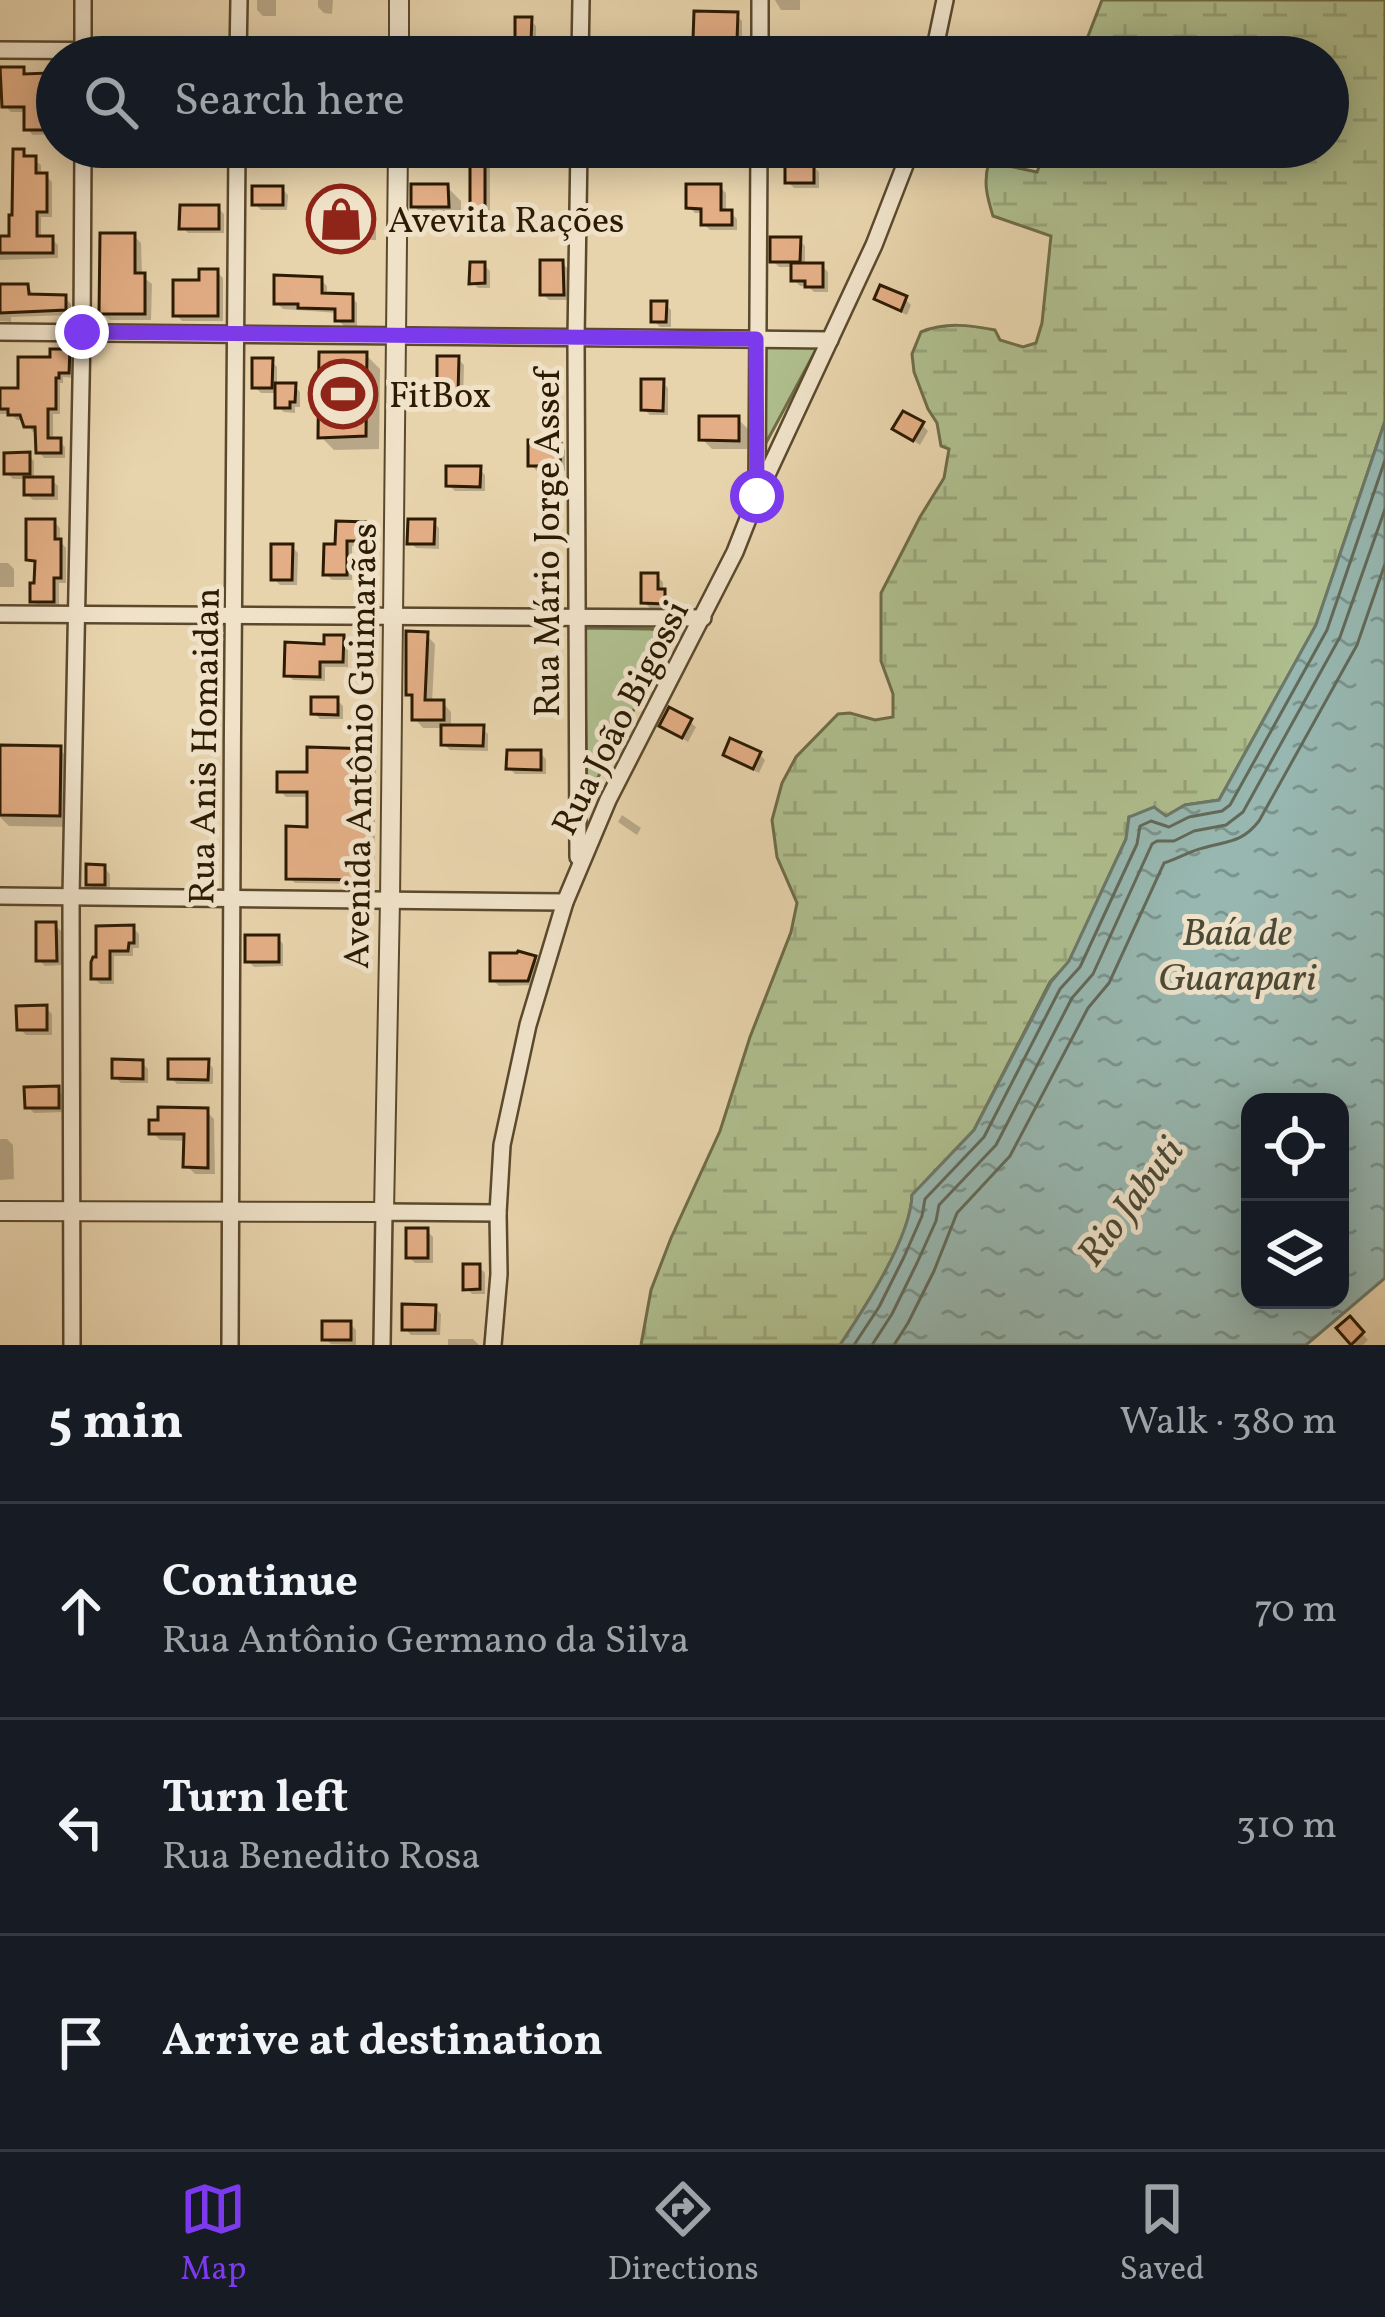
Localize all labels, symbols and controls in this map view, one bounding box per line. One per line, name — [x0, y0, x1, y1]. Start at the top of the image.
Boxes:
search box — [36, 36, 1349, 168]
icon: search — [78, 69, 144, 135]
text: Search here — [174, 71, 405, 134]
shop icon: Avevita Rações — [306, 184, 376, 254]
place label: Avevita Rações — [388, 198, 624, 248]
route end — [55, 305, 109, 359]
sports icon: FitBox — [308, 359, 378, 429]
street label: Rua Mário Jorge Assef — [525, 365, 575, 717]
place label: FitBox — [389, 373, 491, 423]
route start — [730, 469, 784, 523]
street label: Avenida Antônio Guimarães — [334, 523, 392, 970]
street label: Rua Anis Homaidan — [179, 587, 235, 905]
street label: Rua João Bigossi — [542, 593, 703, 845]
water label: Baía de Guarapari — [1158, 908, 1317, 1007]
map controls — [1241, 1093, 1349, 1309]
button: locate — [1241, 1093, 1349, 1201]
water label: Rio Jabuti — [1066, 1127, 1199, 1279]
button: layers — [1241, 1201, 1349, 1309]
text: 5 min — [48, 1388, 184, 1459]
text: Walk · 380 m — [1119, 1396, 1337, 1450]
text: Continue — [162, 1552, 358, 1615]
icon: ahead — [48, 1578, 114, 1644]
text: 70 m — [1254, 1584, 1337, 1638]
text: Rua Antônio Germano da Silva — [162, 1615, 690, 1669]
text: Turn left — [162, 1768, 348, 1831]
icon: left — [48, 1794, 114, 1860]
text: 310 m — [1236, 1800, 1337, 1854]
text: Rua Benedito Rosa — [162, 1831, 481, 1885]
icon: arrive — [48, 2010, 114, 2076]
text: Arrive at destination — [162, 2011, 603, 2074]
tab: Map — [180, 2176, 247, 2294]
tab: Directions — [607, 2176, 759, 2294]
tab: Saved — [1120, 2176, 1205, 2294]

